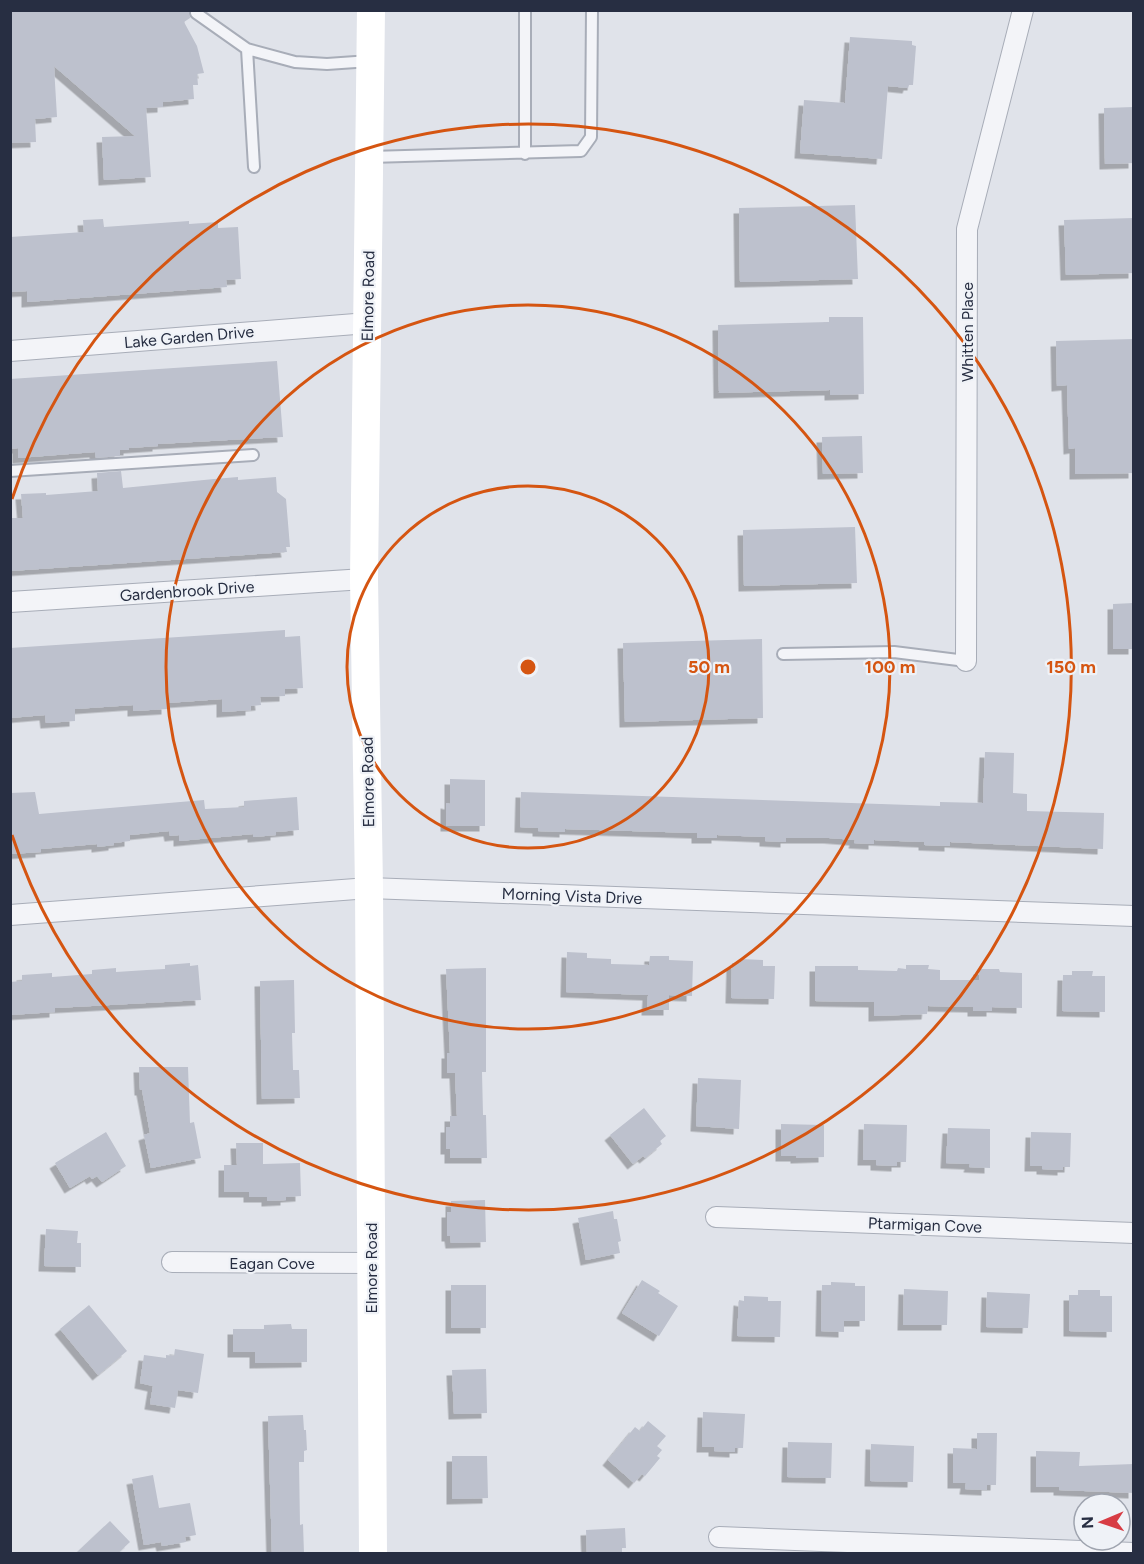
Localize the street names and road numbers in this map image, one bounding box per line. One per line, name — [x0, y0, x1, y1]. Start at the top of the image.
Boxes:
street label: Elmore Road — [358, 250, 378, 342]
street label: Whitten Place — [958, 282, 977, 382]
street label: Lake Garden Drive — [123, 322, 255, 352]
street label: Gardenbrook Drive — [119, 577, 255, 605]
street label: Elmore Road — [358, 736, 378, 828]
street label: Morning Vista Drive — [501, 884, 643, 908]
street label: Ptarmigan Cove — [868, 1214, 983, 1236]
street label: Elmore Road — [362, 1223, 381, 1313]
street label: Eagan Cove — [229, 1254, 315, 1273]

